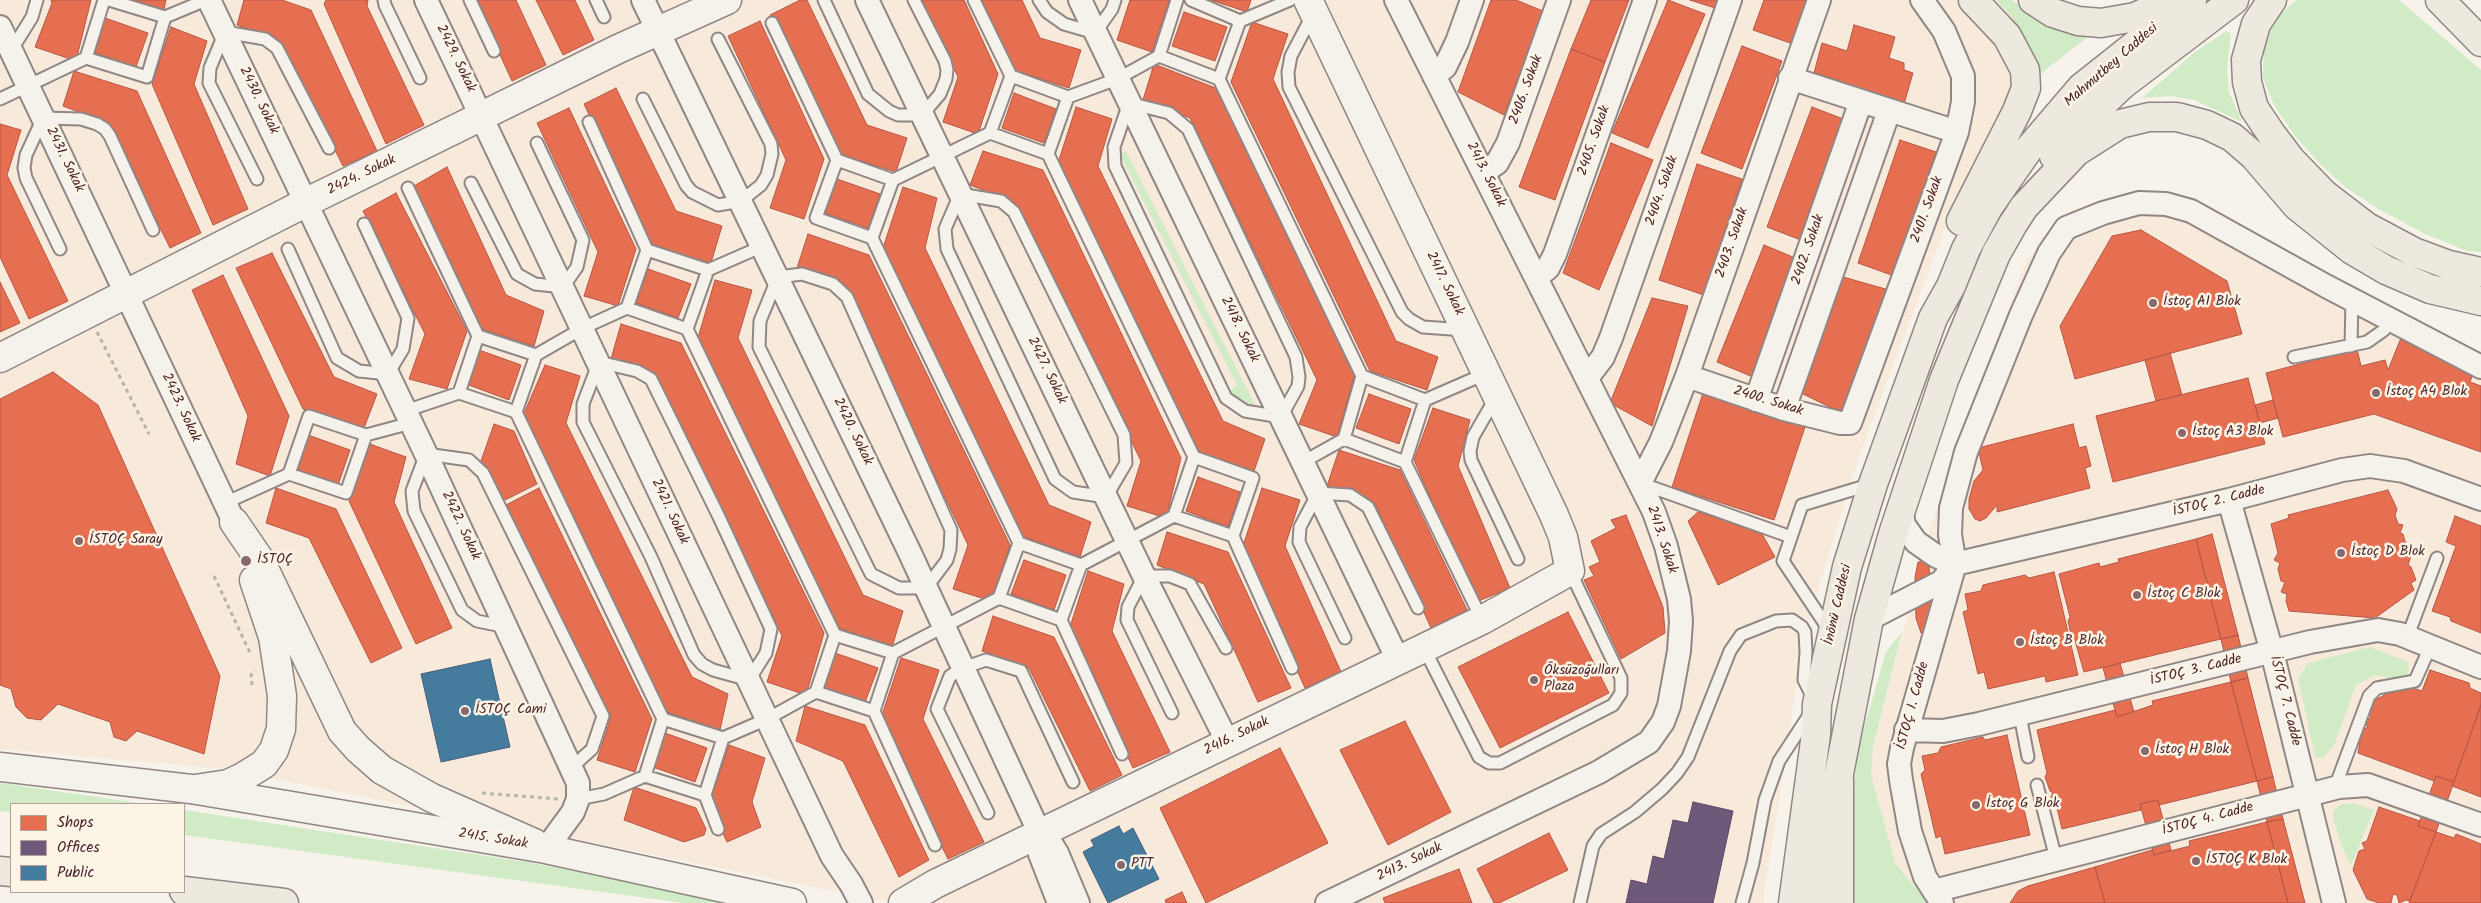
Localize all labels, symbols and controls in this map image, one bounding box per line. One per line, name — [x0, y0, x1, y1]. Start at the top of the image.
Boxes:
street label: Mahmutbey Caddesi — [2062, 21, 2162, 111]
street label: 2429. Sokak — [431, 22, 479, 96]
street label: 2406. Sokak — [1507, 53, 1547, 127]
street label: 2430. Sokak — [234, 64, 282, 138]
street label: 2405. Sokak — [1575, 104, 1615, 178]
street label: 2431. Sokak — [41, 125, 87, 195]
street label: 2413. Sokak — [1461, 140, 1509, 210]
street label: 2424. Sokak — [325, 152, 399, 200]
street label: 2404. Sokak — [1643, 154, 1683, 228]
street label: 2401. Sokak — [1908, 174, 1948, 246]
street label: 2403. Sokak — [1713, 206, 1753, 280]
street label: 2402. Sokak — [1789, 213, 1829, 287]
street label: 2417. Sokak — [1421, 249, 1467, 319]
street label: 2418. Sokak — [1216, 294, 1262, 366]
place label: İstoç A1 Blok — [2163, 295, 2241, 311]
marker: İstoç A1 Blok — [2147, 297, 2159, 309]
street label: 2427. Sokak — [1022, 335, 1070, 407]
street label: 2423. Sokak — [157, 371, 203, 445]
street label: 2400. Sokak — [1731, 383, 1805, 421]
place label: İstoç A4 Blok — [2386, 385, 2467, 401]
marker: İstoç A4 Blok — [2370, 387, 2382, 399]
street label: 2420. Sokak — [828, 395, 876, 469]
place label: İstoç A3 Blok — [2192, 425, 2273, 441]
marker: İstoç A3 Blok — [2176, 427, 2188, 439]
street label: 2421. Sokak — [646, 476, 692, 548]
street label: İSTOÇ 2. Cadde — [2171, 482, 2267, 522]
street label: 2422. Sokak — [437, 489, 483, 563]
street label: 2413. Sokak — [1642, 504, 1680, 576]
place label: İSTOÇ Saray — [89, 533, 163, 549]
marker: İSTOÇ Saray — [73, 535, 85, 547]
place label: İstoç D Blok — [2351, 545, 2425, 561]
marker: İstoç D Blok — [2335, 547, 2347, 559]
place label: İSTOÇ — [257, 553, 293, 569]
marker: İSTOÇ — [239, 554, 253, 568]
street label: İnönü Caddesi — [1822, 563, 1856, 647]
place label: İstoç C Blok — [2147, 587, 2220, 603]
marker: İstoç C Blok — [2131, 589, 2143, 601]
place label: İstoç B Blok — [2030, 634, 2104, 650]
marker: İstoç B Blok — [2014, 636, 2026, 648]
street label: İSTOÇ 3. Cadde — [2148, 651, 2244, 691]
street label: İSTOÇ 7. Cadde — [2265, 654, 2303, 748]
street label: İSTOÇ 1. Cadde — [1894, 660, 1934, 752]
place label: Öksüzoğulları Plaza — [1544, 664, 1619, 696]
marker: Öksüzoğulları Plaza — [1528, 674, 1540, 686]
place label: İSTOÇ Cami — [475, 703, 546, 719]
marker: İSTOÇ Cami — [459, 705, 471, 717]
street label: 2416. Sokak — [1202, 714, 1272, 760]
place label: İstoç H Blok — [2155, 743, 2229, 759]
marker: İstoç H Blok — [2139, 745, 2151, 757]
place label: İstoç G Blok — [1986, 797, 2059, 813]
marker: İstoç G Blok — [1970, 799, 1982, 811]
street label: İSTOÇ 4. Cadde — [2161, 800, 2255, 840]
legend — [10, 803, 185, 893]
text: Shops — [57, 811, 93, 835]
street label: 2415. Sokak — [457, 826, 529, 854]
text: Offices — [57, 836, 100, 860]
street label: 2413. Sokak — [1375, 840, 1445, 886]
place label: İSTOÇ K Blok — [2206, 853, 2287, 869]
marker: İSTOÇ K Blok — [2190, 855, 2202, 867]
place label: PTT — [1131, 857, 1154, 873]
marker: PTT — [1115, 859, 1127, 871]
text: Public — [57, 861, 94, 885]

